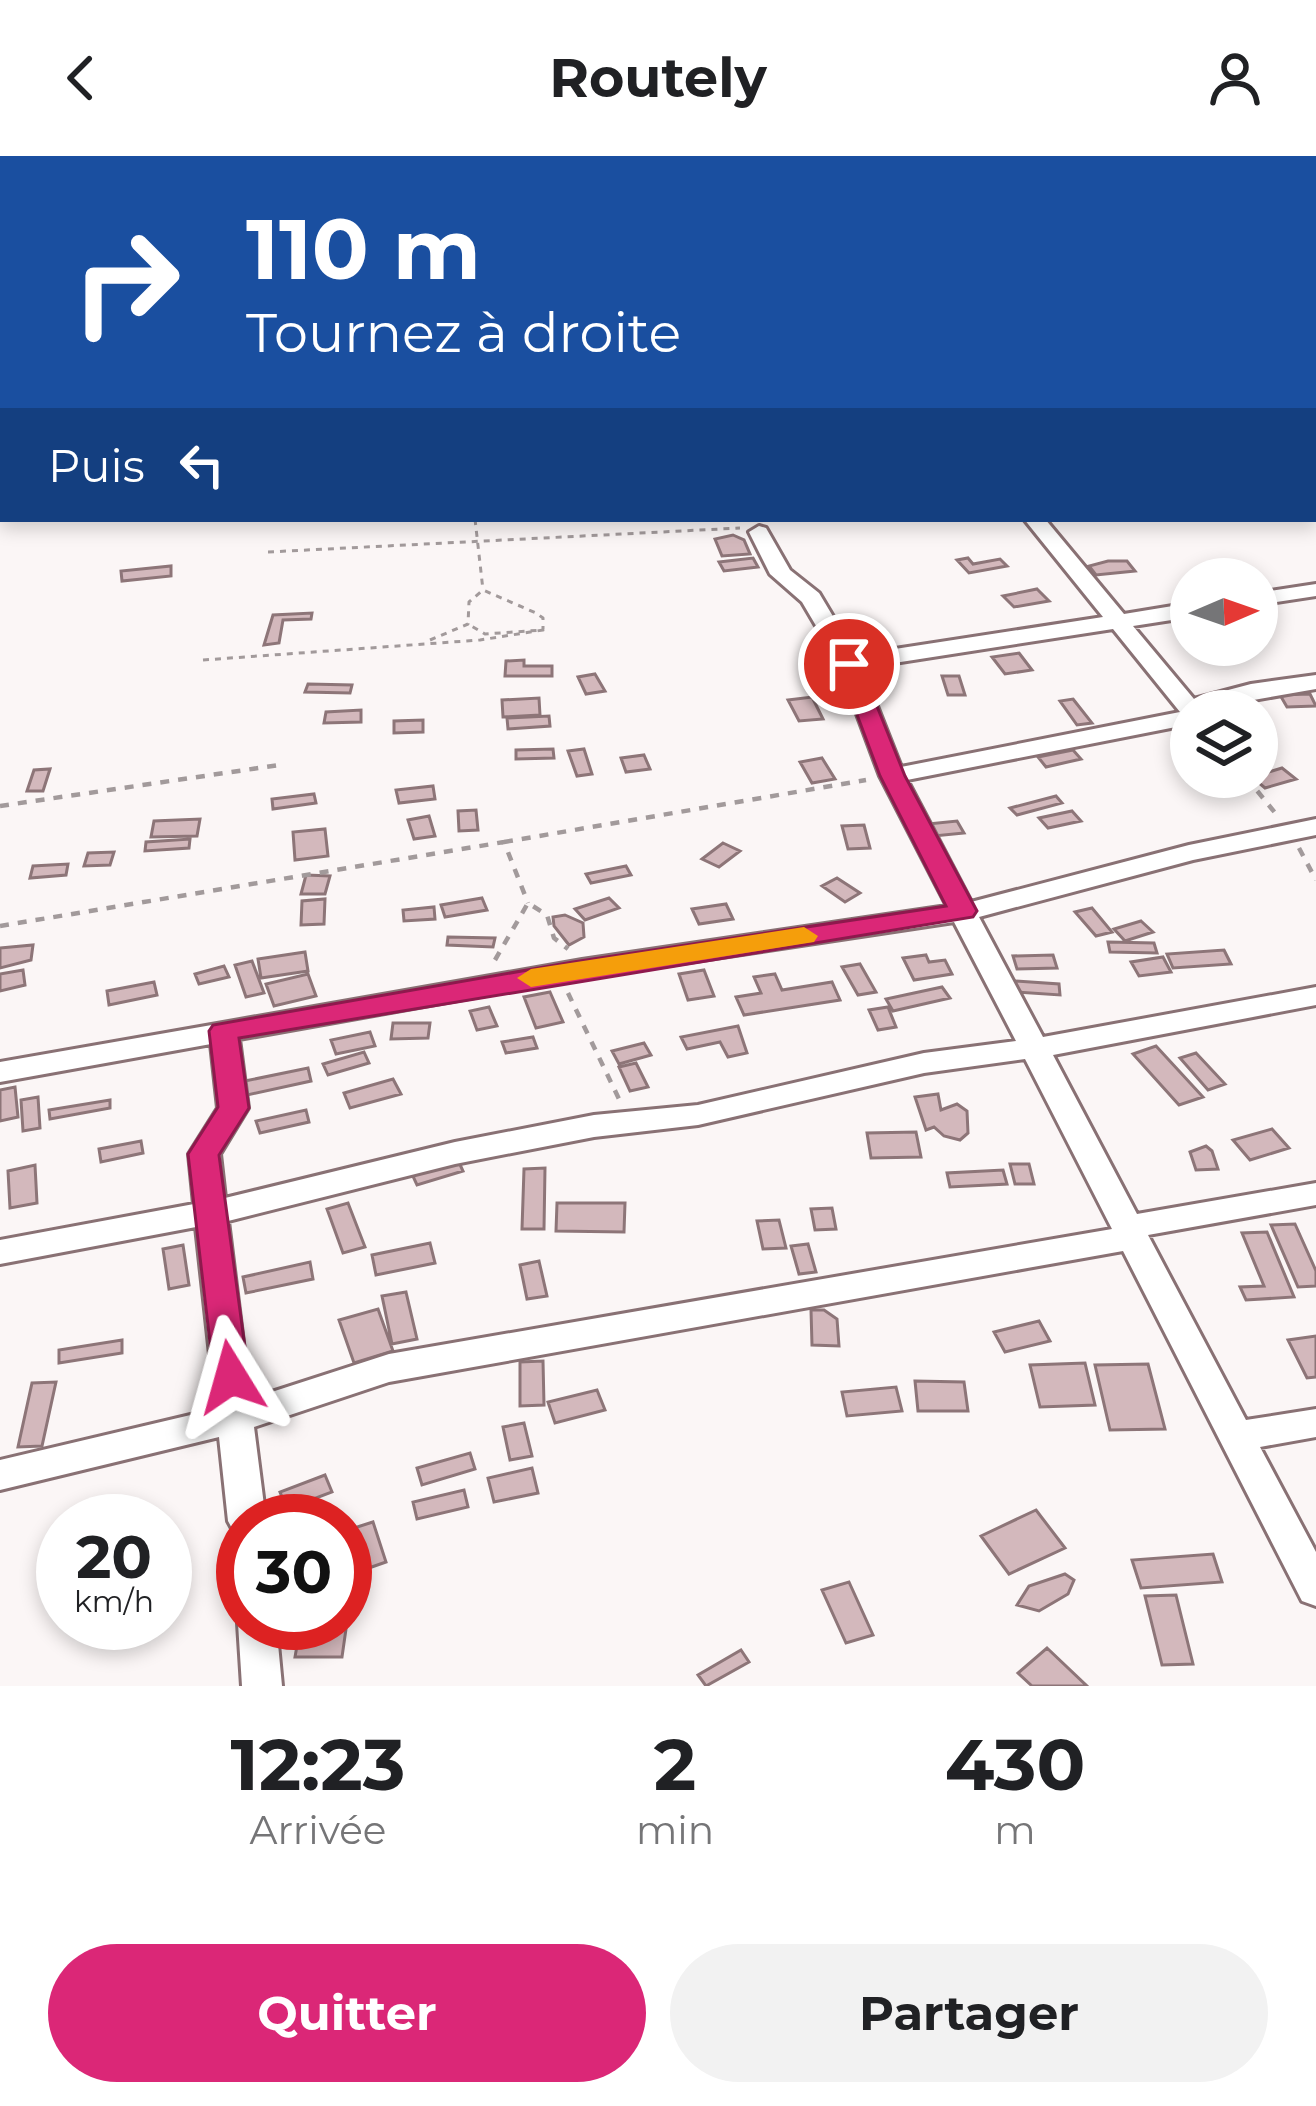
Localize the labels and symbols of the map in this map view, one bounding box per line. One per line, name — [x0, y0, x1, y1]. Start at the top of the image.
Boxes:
north arrow — [1170, 558, 1278, 666]
pin — [798, 613, 900, 715]
position arrow — [168, 1314, 294, 1440]
speed limit sign: 30 — [216, 1494, 372, 1650]

